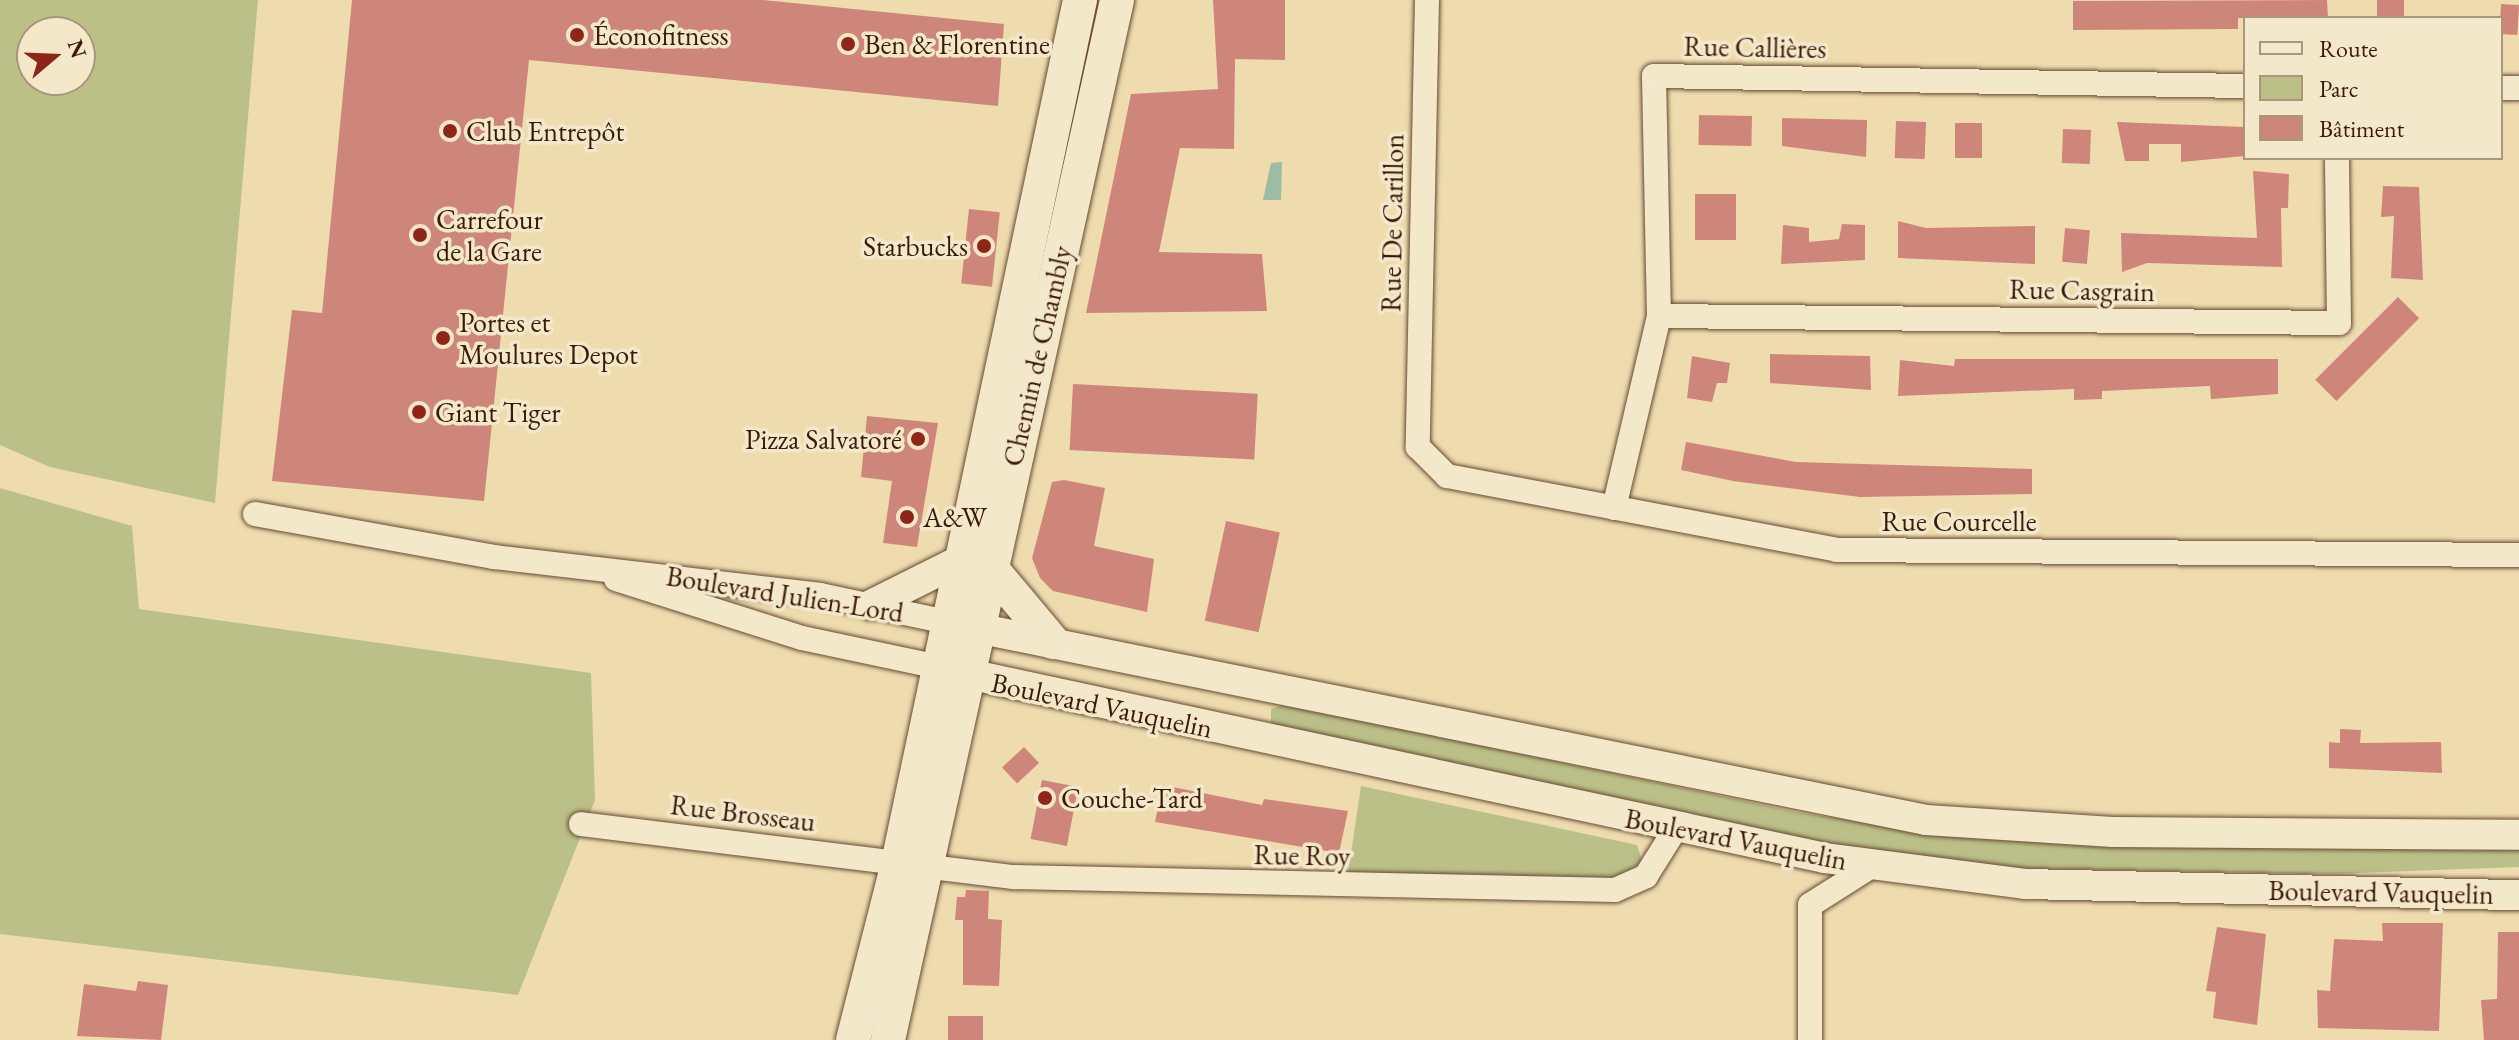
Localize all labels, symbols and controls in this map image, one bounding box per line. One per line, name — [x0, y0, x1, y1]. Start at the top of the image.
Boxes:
north arrow — [16, 16, 96, 96]
legend — [2243, 16, 2503, 160]
place label: Éconofitness — [593, 18, 729, 52]
marker: Éconofitness — [568, 26, 586, 44]
place label: Ben & Florentine — [864, 27, 1050, 61]
street label: Rue Callières — [1683, 29, 1827, 65]
text: Route — [2319, 33, 2378, 64]
marker: Ben & Florentine — [839, 35, 857, 53]
text: N — [61, 36, 94, 62]
text: Parc — [2319, 73, 2358, 104]
text: Bâtiment — [2319, 113, 2404, 144]
place label: Club Entrepôt — [466, 114, 624, 148]
marker: Club Entrepôt — [441, 122, 459, 140]
street label: Rue De Carillon — [1374, 134, 1410, 312]
place label: Carrefour de la Gare — [436, 202, 543, 268]
marker: Carrefour de la Gare — [411, 226, 429, 244]
place label: Starbucks — [863, 229, 968, 263]
marker: Starbucks — [975, 237, 993, 255]
street label: Chemin de Chambly — [995, 243, 1079, 469]
street label: Rue Casgrain — [2009, 272, 2155, 308]
place label: Portes et Moulures Depot — [459, 305, 638, 371]
marker: Portes et Moulures Depot — [434, 329, 452, 347]
place label: Giant Tiger — [435, 395, 561, 429]
marker: Giant Tiger — [410, 403, 428, 421]
place label: Pizza Salvatoré — [745, 422, 902, 456]
marker: Pizza Salvatoré — [909, 430, 927, 448]
place label: A&W — [923, 500, 987, 534]
street label: Rue Courcelle — [1881, 504, 2037, 538]
marker: A&W — [898, 508, 916, 526]
street label: Boulevard Julien-Lord — [664, 559, 906, 629]
street label: Boulevard Vauquelin — [988, 665, 1216, 745]
place label: Couche-Tard — [1061, 781, 1203, 815]
street label: Rue Brosseau — [669, 787, 817, 839]
marker: Couche-Tard — [1036, 789, 1054, 807]
street label: Boulevard Vauquelin — [1622, 801, 1850, 877]
street label: Rue Roy — [1253, 837, 1351, 873]
street label: Boulevard Vauquelin — [2268, 873, 2494, 911]

